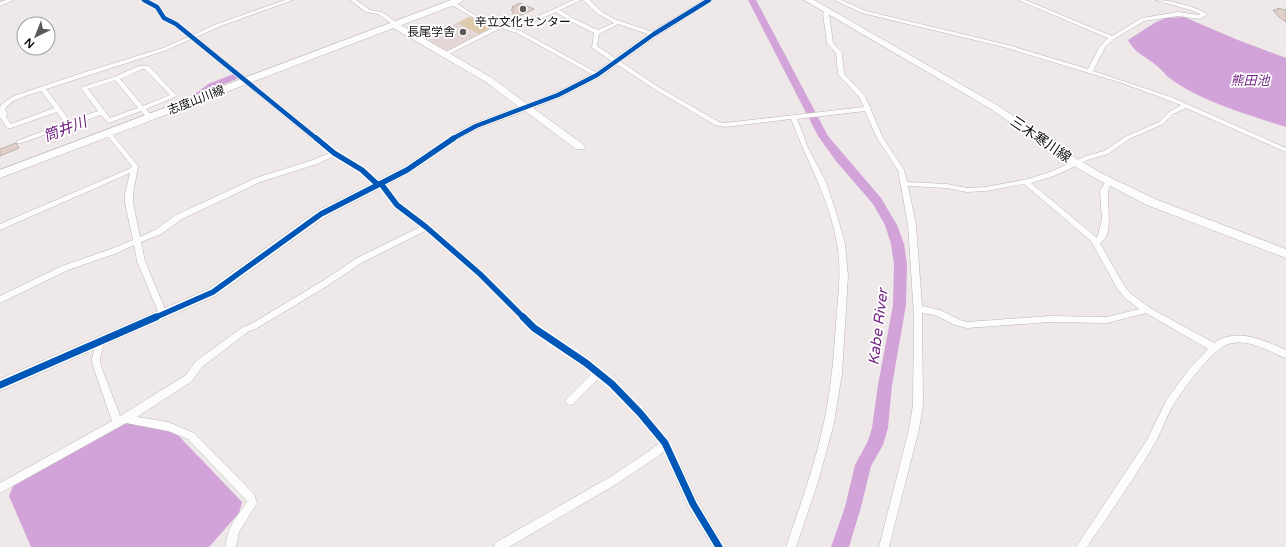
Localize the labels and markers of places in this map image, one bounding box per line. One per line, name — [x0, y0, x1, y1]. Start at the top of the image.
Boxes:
marker: 辛立文化センター — [518, 4, 528, 14]
place label: 辛立文化センター — [475, 15, 571, 29]
place label: 長尾学舎 — [407, 25, 455, 39]
marker: 長尾学舎 — [458, 27, 468, 37]

